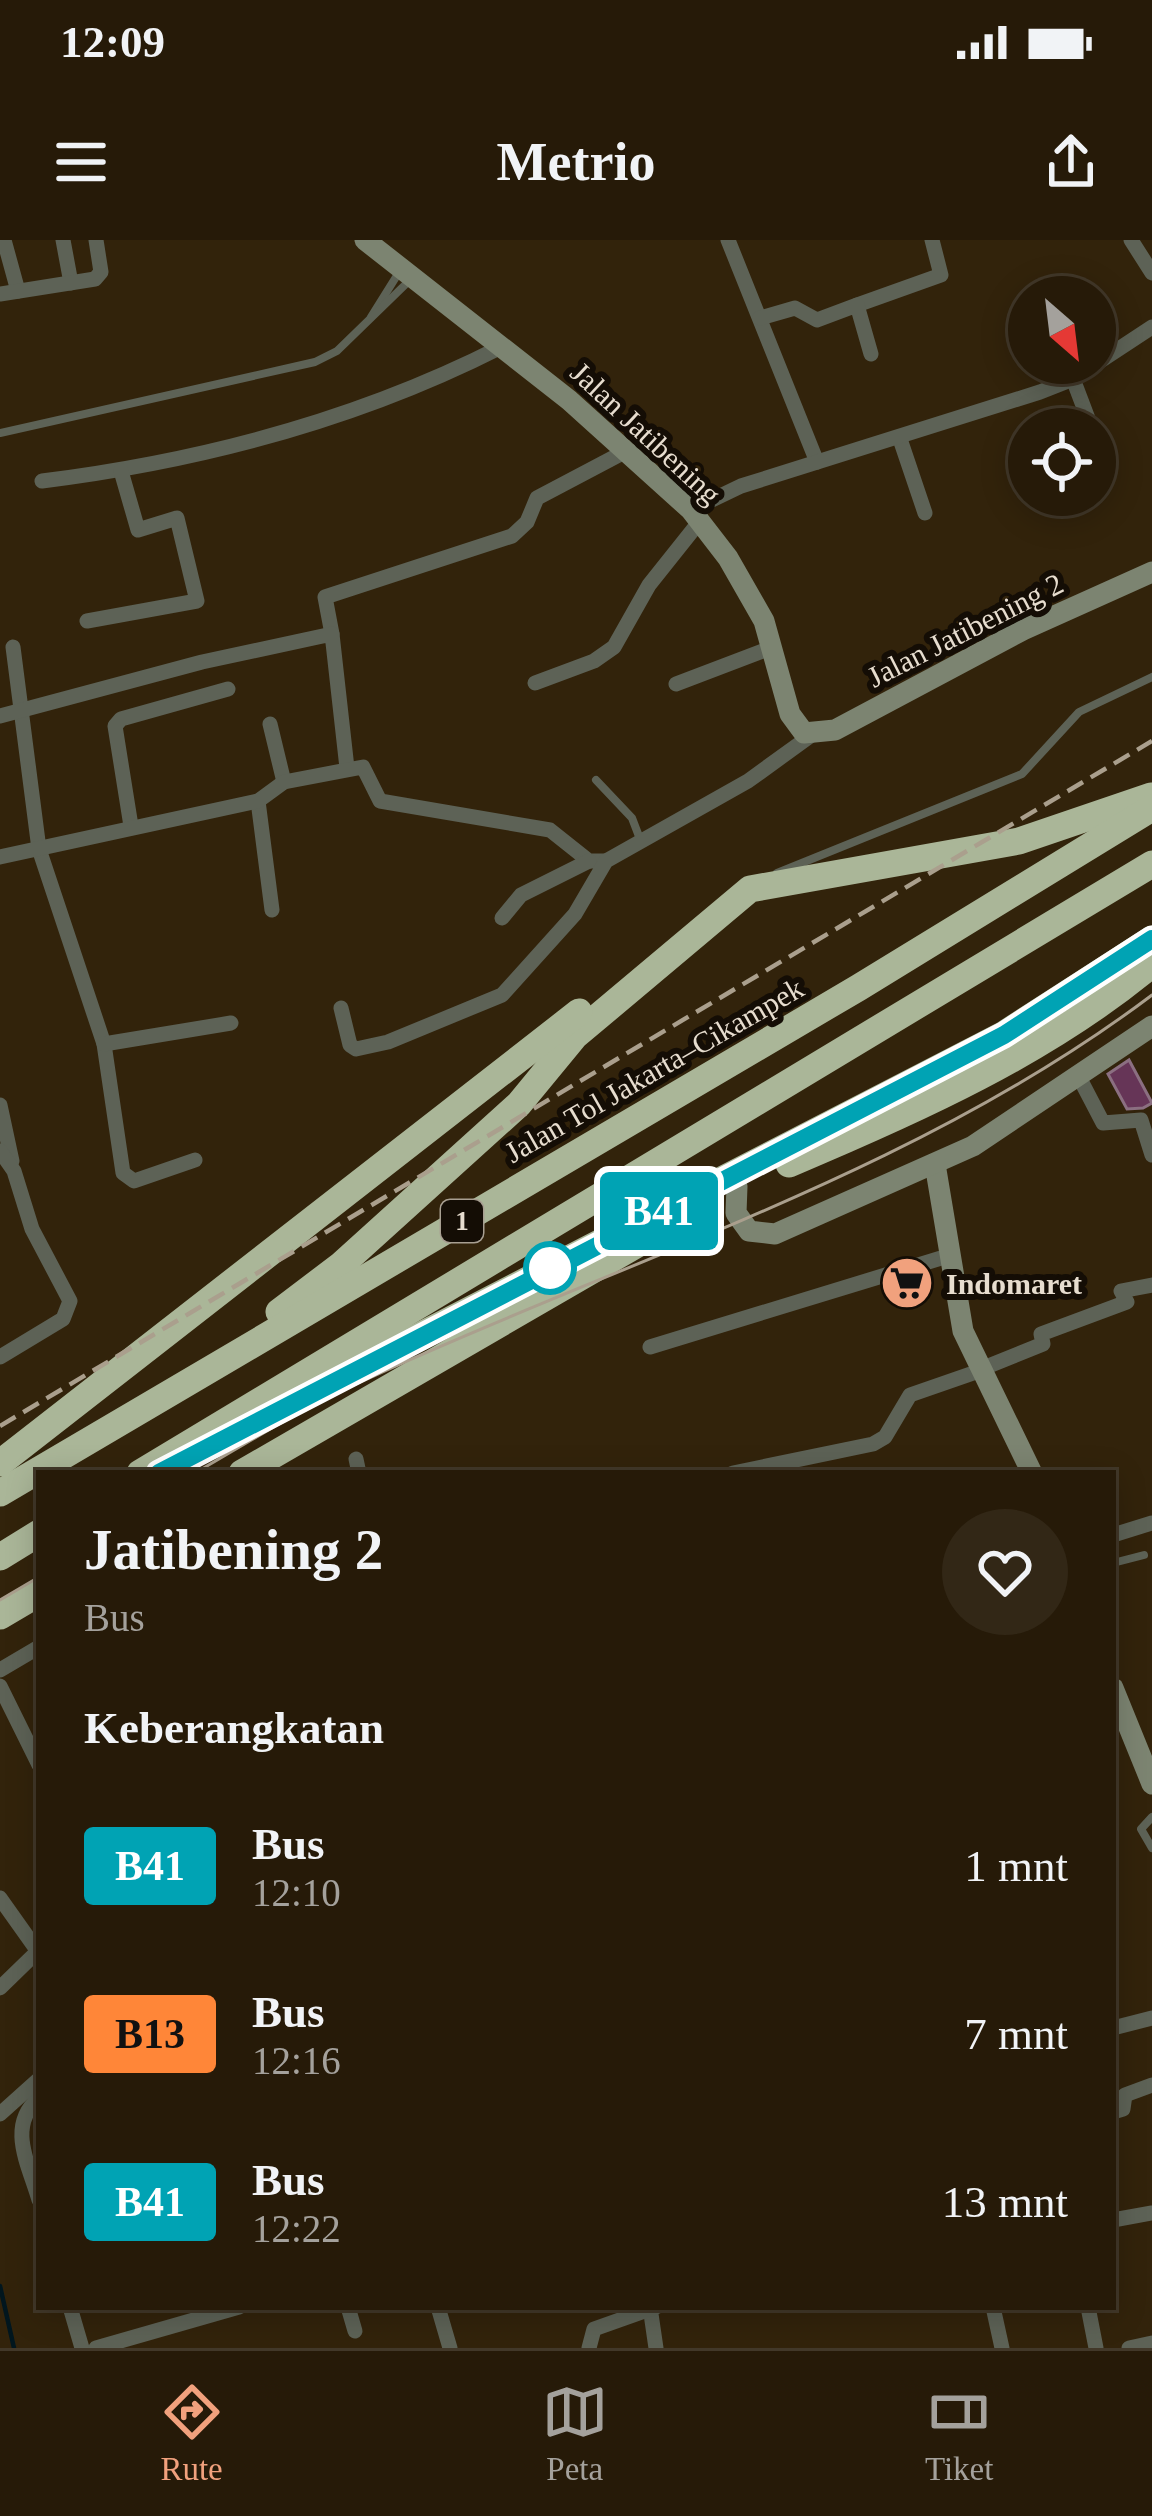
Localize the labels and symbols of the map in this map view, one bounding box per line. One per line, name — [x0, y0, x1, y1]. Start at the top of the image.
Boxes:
north arrow — [1008, 276, 1116, 384]
street label: Jalan Jatibening — [564, 355, 728, 511]
street label: Jalan Jatibening 2 — [862, 567, 1068, 693]
street label: Jalan Tol Jakarta–Cikampek — [499, 971, 809, 1169]
line badge: B41 — [590, 1172, 728, 1250]
road number: 1 — [441, 1200, 483, 1242]
unlabelled marker — [525, 1243, 575, 1293]
supermarket icon: Indomaret — [879, 1255, 935, 1311]
place label: Indomaret — [946, 1267, 1082, 1300]

